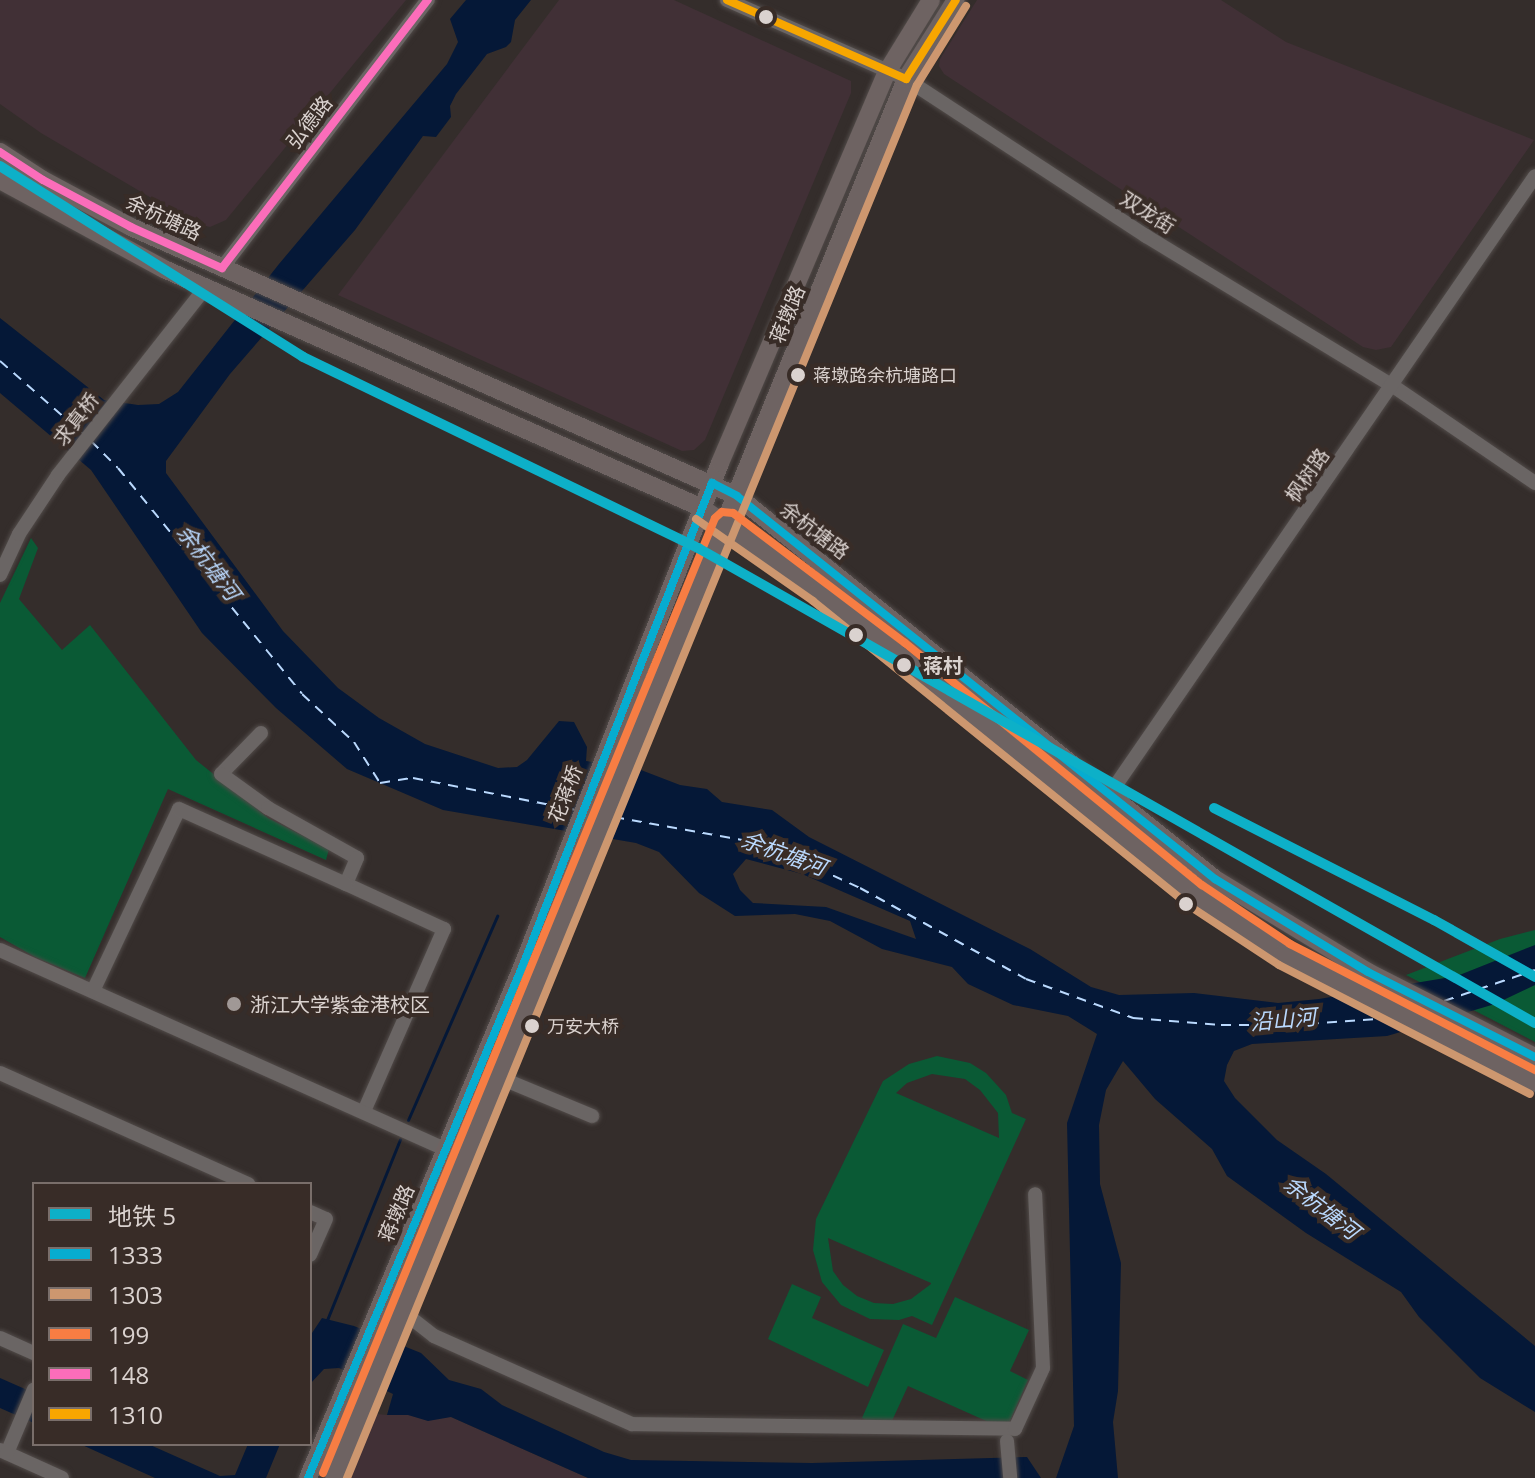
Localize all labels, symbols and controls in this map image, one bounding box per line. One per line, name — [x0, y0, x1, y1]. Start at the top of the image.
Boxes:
unlabelled marker — [758, 9, 774, 25]
street label: 弘德路 — [281, 91, 337, 153]
street label: 双龙街 — [1116, 186, 1180, 238]
street label: 余杭塘路 — [123, 189, 205, 245]
street label: 蒋墩路 — [765, 282, 809, 346]
place label: 蒋墩路余杭塘路口 — [813, 364, 957, 386]
marker: 蒋墩路余杭塘路口 — [790, 367, 806, 383]
street label: 求真桥 — [48, 388, 104, 450]
street label: 枫树路 — [1280, 444, 1334, 506]
street label: 余杭塘路 — [776, 496, 854, 564]
water label: 余杭塘河 — [172, 519, 246, 605]
unlabelled marker — [848, 627, 864, 643]
marker: 蒋村 — [892, 653, 916, 677]
place label: 蒋村 — [923, 653, 963, 677]
street label: 花蒋桥 — [543, 762, 587, 826]
water label: 余杭塘河 — [738, 826, 830, 880]
unlabelled marker — [1178, 896, 1194, 912]
place label: 浙江大学紫金港校区 — [250, 992, 430, 1016]
marker: 浙江大学紫金港校区 — [225, 995, 243, 1013]
water label: 沿山河 — [1249, 1003, 1317, 1035]
place label: 万安大桥 — [547, 1015, 619, 1037]
marker: 万安大桥 — [524, 1018, 540, 1034]
water label: 余杭塘河 — [1279, 1170, 1365, 1244]
street label: 蒋墩路 — [373, 1181, 419, 1245]
legend — [32, 1182, 312, 1446]
text: 地铁 5 — [108, 1199, 176, 1232]
text: 1333 — [108, 1238, 163, 1271]
text: 1303 — [108, 1278, 163, 1311]
text: 199 — [108, 1318, 149, 1351]
text: 148 — [108, 1358, 149, 1391]
text: 1310 — [108, 1398, 163, 1431]

